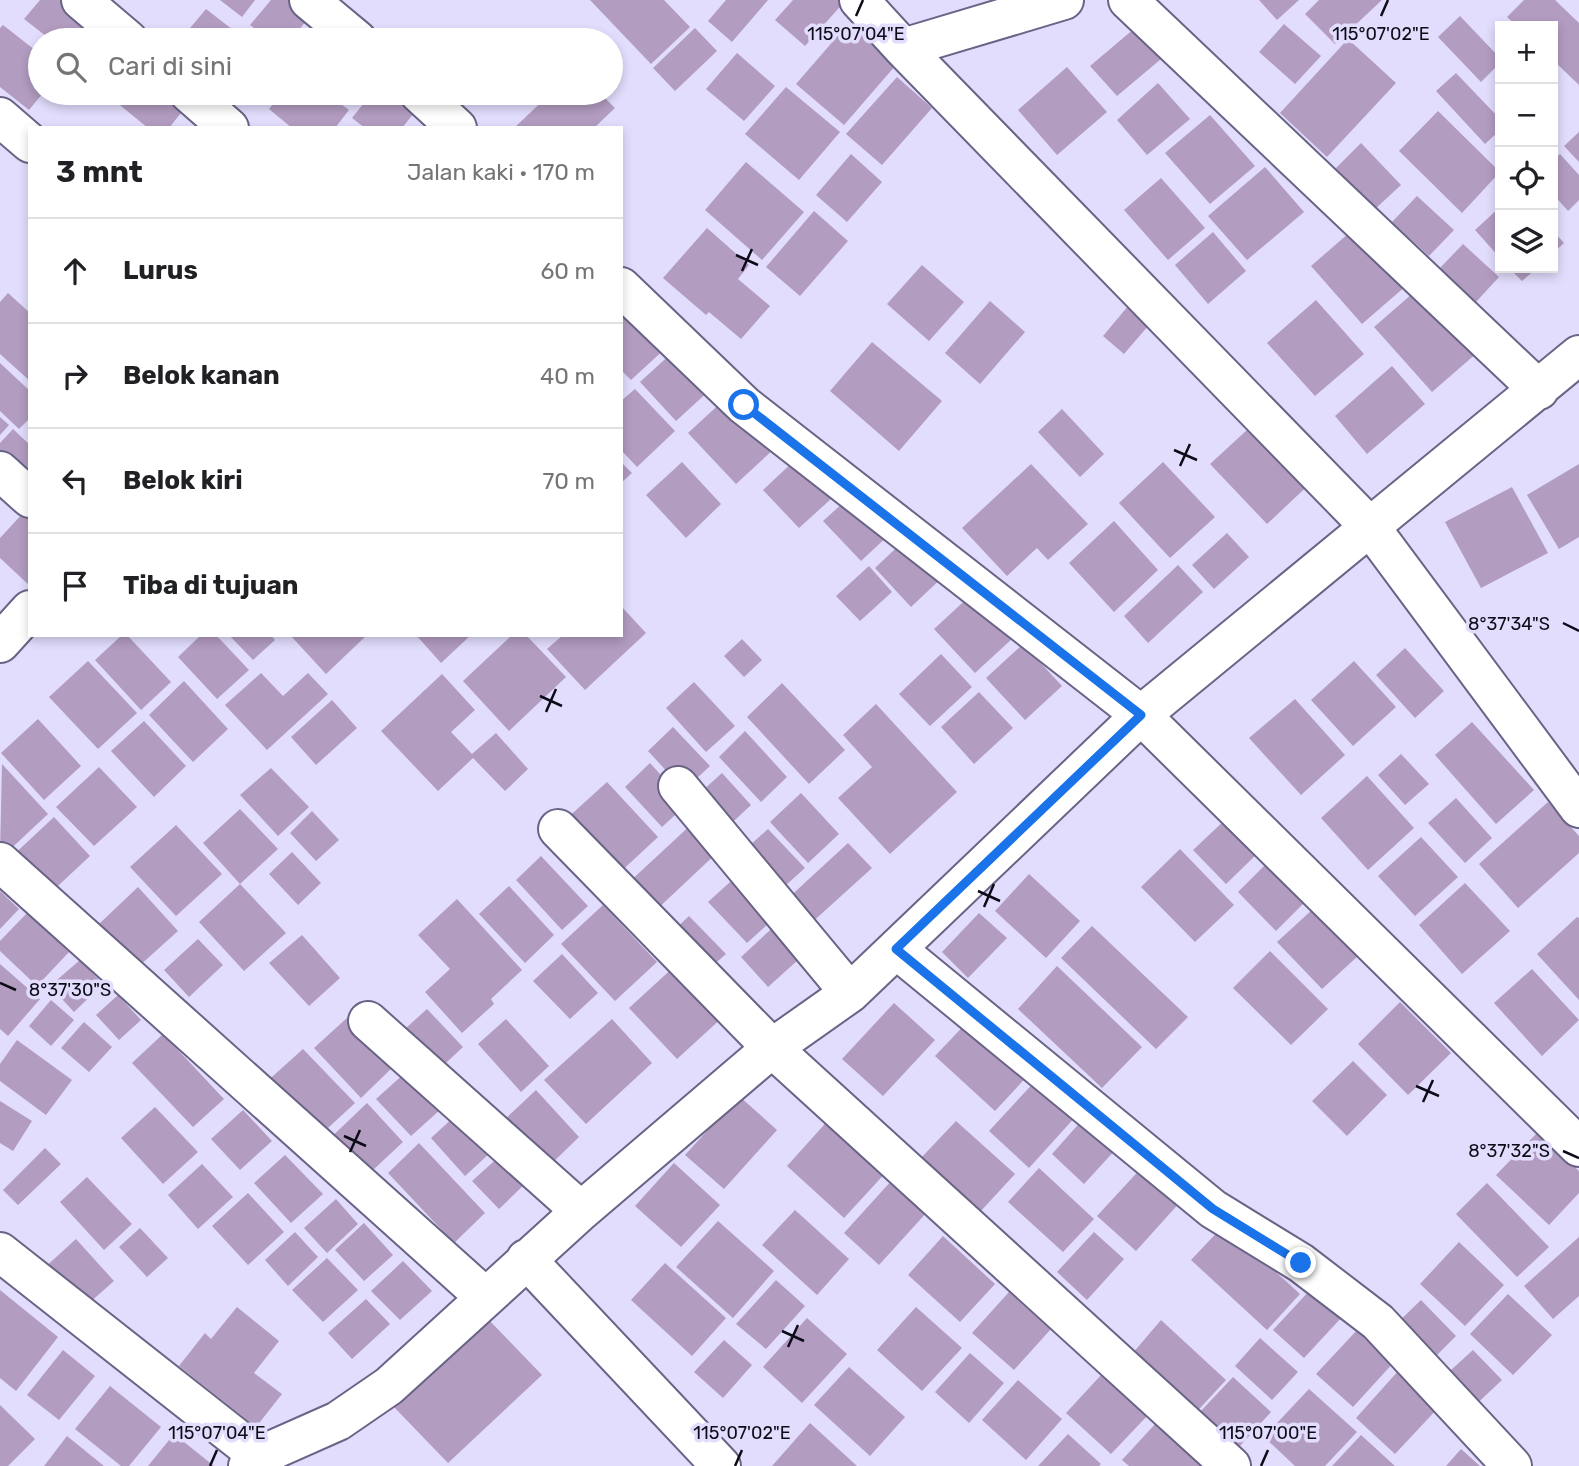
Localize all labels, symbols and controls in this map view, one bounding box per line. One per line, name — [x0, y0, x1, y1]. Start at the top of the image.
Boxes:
map controls — [1495, 21, 1558, 273]
button: + — [1495, 21, 1558, 84]
text: 115°07'04"E — [807, 23, 905, 45]
text: 115°07'02"E — [1332, 23, 1430, 45]
search box — [28, 28, 623, 105]
icon: search — [52, 48, 90, 86]
text: Cari di sini — [108, 51, 232, 82]
button: − — [1495, 84, 1558, 147]
button: locate — [1495, 147, 1558, 210]
text: 3 mnt — [56, 154, 143, 190]
text: Jalan kaki · 170 m — [407, 158, 595, 186]
button: layers — [1495, 210, 1558, 273]
icon: ahead — [56, 252, 94, 290]
text: Lurus — [123, 255, 198, 286]
text: 60 m — [540, 257, 595, 285]
icon: right — [56, 357, 94, 395]
text: Belok kanan — [123, 360, 280, 391]
text: 40 m — [540, 362, 595, 390]
route start — [728, 389, 759, 420]
icon: left — [56, 462, 94, 500]
text: Belok kiri — [123, 465, 243, 496]
text: 70 m — [543, 467, 595, 495]
icon: arrive — [56, 567, 94, 605]
text: Tiba di tujuan — [123, 570, 298, 601]
text: 8°37'34"S — [1468, 613, 1550, 635]
text: 8°37'30"S — [29, 979, 111, 1001]
text: 8°37'32"S — [1468, 1140, 1550, 1162]
route end — [1285, 1247, 1316, 1278]
text: 115°07'04"E — [168, 1422, 266, 1444]
text: 115°07'02"E — [693, 1422, 791, 1444]
text: 115°07'00"E — [1219, 1422, 1317, 1444]

